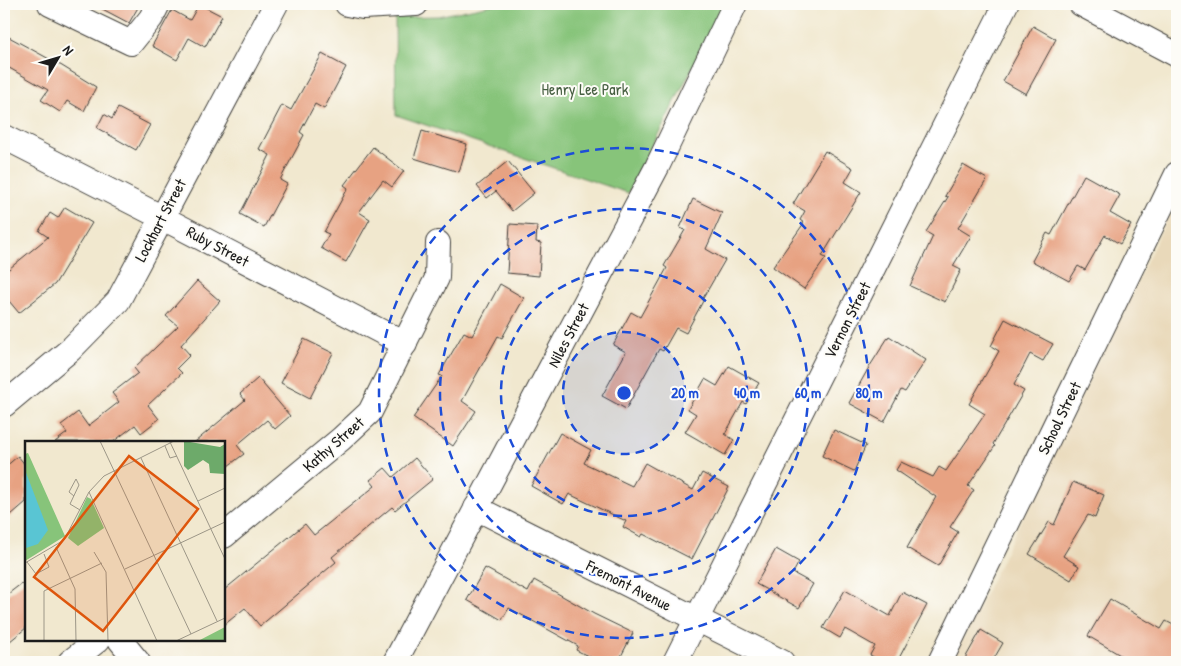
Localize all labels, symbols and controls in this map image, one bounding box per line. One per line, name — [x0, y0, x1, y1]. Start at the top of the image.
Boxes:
north arrow — [32, 32, 82, 82]
text: N — [59, 41, 79, 59]
park label: Henry Lee Park — [542, 78, 629, 100]
street label: Lockhart Street — [129, 174, 191, 265]
street label: Ruby Street — [183, 220, 254, 272]
street label: Vernon Street — [818, 277, 876, 362]
street label: Niles Street — [542, 299, 594, 371]
street label: School Street — [1032, 378, 1086, 458]
text: 20 m — [671, 382, 699, 403]
text: 40 m — [734, 382, 760, 403]
text: 60 m — [795, 382, 821, 403]
text: 80 m — [856, 382, 882, 403]
centre of rings — [615, 384, 633, 402]
street label: Kathy Street — [298, 411, 369, 477]
inset map — [25, 441, 225, 641]
street label: Fremont Avenue — [582, 554, 676, 616]

